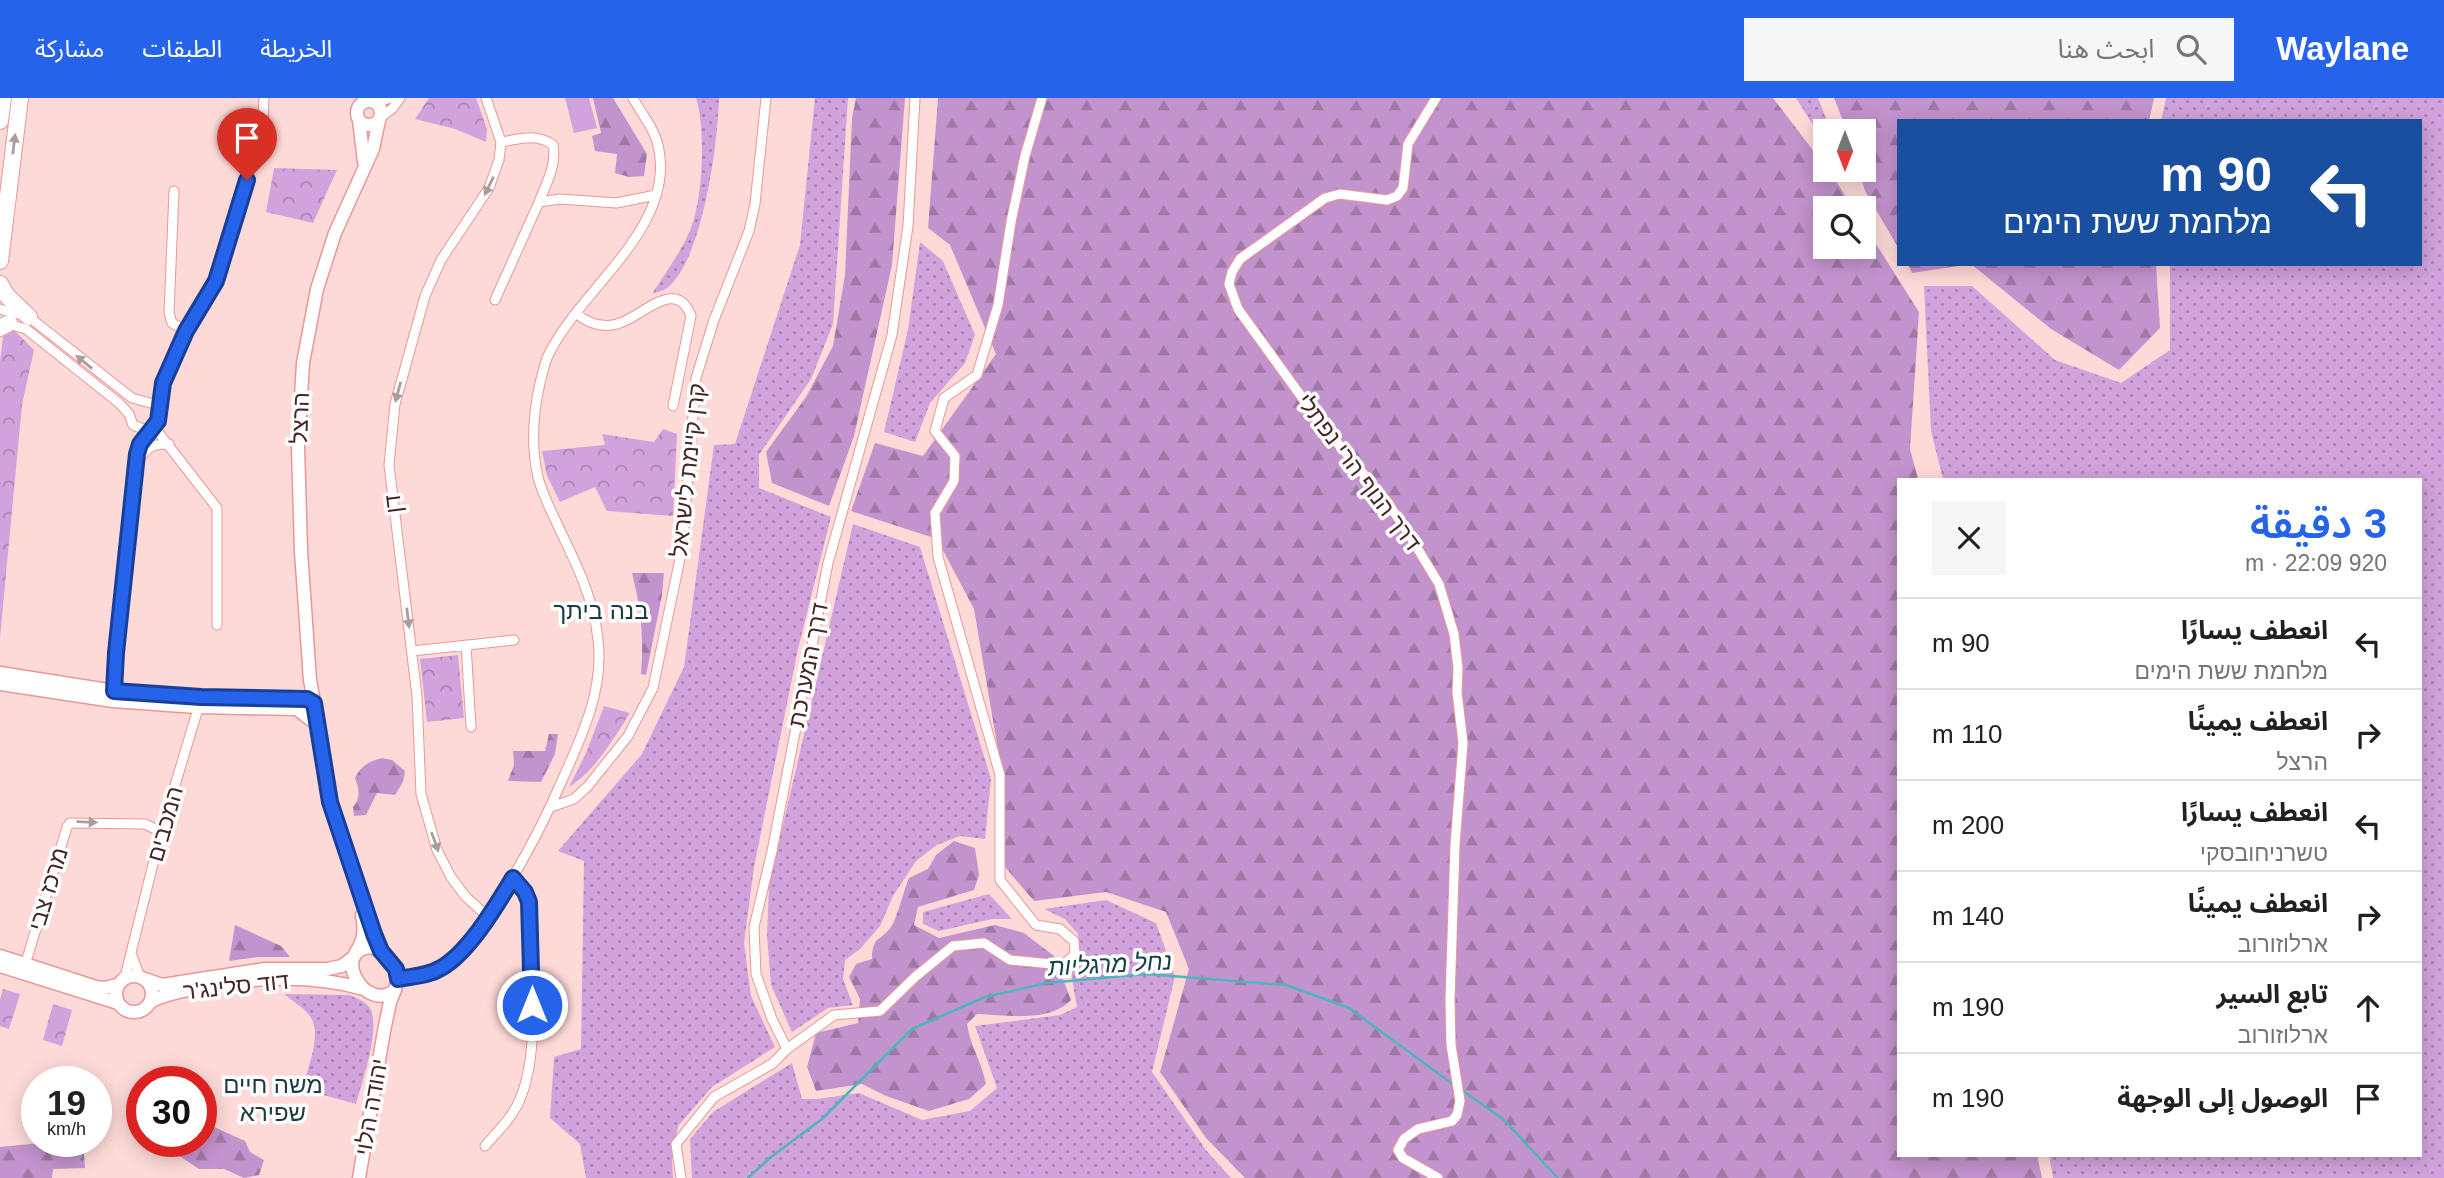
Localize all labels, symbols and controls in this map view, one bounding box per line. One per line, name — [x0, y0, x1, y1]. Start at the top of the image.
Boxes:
search box — [1744, 18, 2234, 81]
icon: search — [2172, 30, 2210, 68]
text: Waylane — [2276, 30, 2409, 67]
text: ابحث هنا — [2058, 34, 2154, 64]
text: مشاركة — [35, 35, 104, 62]
text: الطبقات — [142, 35, 222, 62]
text: الخريطة — [260, 35, 332, 62]
pin — [217, 108, 277, 180]
icon: arrive — [228, 119, 266, 157]
north arrow — [1813, 119, 1876, 182]
map controls — [1813, 119, 1876, 259]
one-way arrow — [9, 133, 20, 155]
text: 90 m — [2160, 147, 2272, 201]
icon: left — [2296, 147, 2387, 238]
one-way arrow — [483, 176, 494, 196]
button: search — [1813, 196, 1876, 259]
text: מלחמת ששת הימים — [2003, 204, 2272, 240]
one-way arrow — [75, 356, 93, 370]
one-way arrow — [393, 382, 403, 403]
street label: קרן קיימת לישראל — [666, 382, 710, 558]
street label: דרך הנוף הרי נפתלי — [1292, 389, 1426, 556]
street label: הרצל — [286, 392, 314, 444]
street label: דן — [379, 493, 407, 515]
text: 3 دقيقة — [2250, 500, 2387, 547]
button: close — [1932, 501, 2006, 575]
text: 920 m · 22:09 — [2245, 550, 2387, 576]
district label: בנה ביתך — [553, 597, 649, 624]
street label: דרך המערכת — [783, 600, 833, 729]
one-way arrow — [402, 607, 413, 629]
text: انعطف يسارًا — [2181, 615, 2328, 645]
icon: left — [2349, 625, 2387, 663]
text: 90 m — [1932, 628, 1990, 658]
text: מלחמת ששת הימים — [2135, 658, 2328, 684]
text: انعطف يمينًا — [2188, 706, 2328, 736]
icon: right — [2349, 716, 2387, 754]
text: 110 m — [1932, 719, 2002, 749]
text: הרצל — [2276, 749, 2328, 775]
street label: המכבים — [142, 783, 188, 865]
text: انعطف يسارًا — [2181, 797, 2328, 827]
icon: left — [2349, 807, 2387, 845]
text: 200 m — [1932, 810, 2004, 840]
one-way arrow — [76, 817, 98, 828]
one-way arrow — [429, 832, 440, 853]
text: טשרניחובסקי — [2200, 840, 2328, 866]
street label: מרכז צבי — [23, 844, 73, 934]
text: انعطف يمينًا — [2188, 888, 2328, 918]
icon: right — [2349, 898, 2387, 936]
text: 140 m — [1932, 901, 2004, 931]
text: ארלוזורוב — [2238, 931, 2328, 957]
water label: נחל מרגליות — [1046, 947, 1173, 981]
street label: דוד סלינג'ר — [182, 967, 291, 1004]
position arrow — [495, 968, 569, 1042]
text: تابع السير — [2216, 979, 2328, 1009]
icon: ahead — [2349, 989, 2387, 1027]
text: 190 m — [1932, 992, 2004, 1022]
text: ארלוזורוב — [2238, 1022, 2328, 1048]
street label: יהודה הלוי — [350, 1057, 392, 1157]
speed limit sign: 30 — [126, 1066, 217, 1157]
district label: משה חיים שפירא — [223, 1071, 323, 1126]
icon: arrive — [2349, 1080, 2387, 1118]
text: 19 — [47, 1083, 86, 1122]
text: 190 m — [1932, 1083, 2004, 1113]
text: الوصول إلى الوجهة — [2117, 1083, 2328, 1113]
text: km/h — [47, 1119, 86, 1139]

